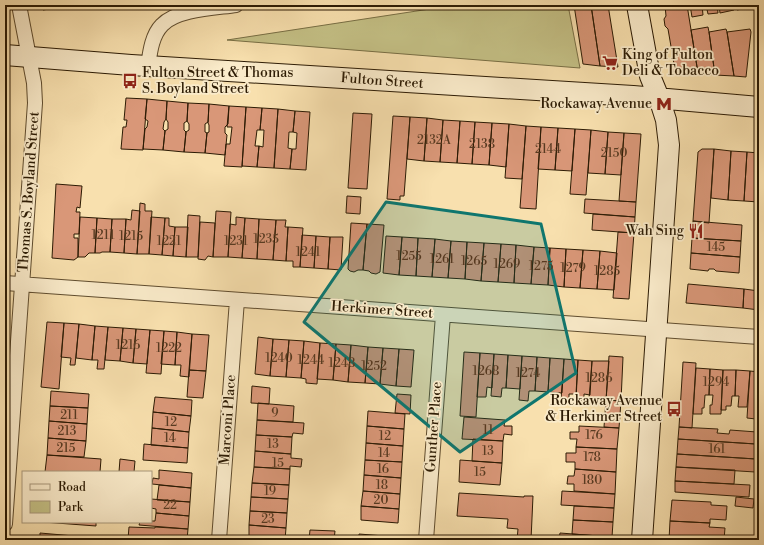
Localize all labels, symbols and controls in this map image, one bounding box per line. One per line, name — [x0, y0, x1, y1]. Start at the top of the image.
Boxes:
place label: King of Fulton Deli & Tobacco — [622, 46, 719, 80]
supermarket icon: King of Fulton Deli & Tobacco — [601, 54, 619, 72]
place label: Fulton Street & Thomas S. Boyland Street — [142, 64, 293, 98]
street label: Fulton Street — [340, 69, 424, 93]
bus stop icon: Fulton Street & Thomas S. Boyland Street — [121, 72, 139, 90]
place label: Rockaway Avenue — [540, 95, 652, 113]
metro station icon: Rockaway Avenue — [655, 95, 673, 113]
street label: Thomas S. Boyland Street — [14, 111, 44, 273]
house number: 2132A — [417, 133, 452, 148]
house number: 2138 — [469, 137, 495, 152]
house number: 2144 — [535, 142, 561, 157]
house number: 2150 — [601, 146, 627, 161]
place label: Wah Sing — [625, 222, 685, 240]
restaurant icon: Wah Sing — [687, 222, 705, 240]
house number: 1211 — [91, 228, 115, 243]
house number: 1215 — [119, 229, 143, 244]
house number: 1235 — [253, 232, 279, 247]
house number: 1221 — [157, 234, 182, 249]
house number: 1231 — [224, 234, 249, 249]
house number: 145 — [707, 240, 726, 255]
house number: 1241 — [296, 245, 321, 260]
house number: 1255 — [396, 249, 422, 264]
house number: 1261 — [430, 252, 455, 267]
house number: 1265 — [461, 254, 487, 269]
house number: 1269 — [494, 257, 520, 272]
house number: 1275 — [529, 259, 554, 274]
house number: 1279 — [560, 261, 586, 276]
house number: 1285 — [594, 264, 620, 279]
street label: Herkimer Street — [330, 297, 434, 323]
house number: 1216 — [116, 338, 140, 353]
house number: 1222 — [156, 341, 182, 356]
house number: 1240 — [265, 351, 293, 366]
house number: 1244 — [298, 353, 324, 368]
house number: 1248 — [329, 356, 355, 371]
house number: 1252 — [361, 359, 387, 374]
house number: 1268 — [473, 364, 499, 379]
house number: 1274 — [516, 366, 540, 381]
house number: 1286 — [586, 371, 612, 386]
street label: Marconi Place — [216, 374, 240, 466]
house number: 1294 — [703, 375, 729, 390]
street label: Gunther Place — [422, 381, 446, 473]
place label: Rockaway Avenue & Herkimer Street — [546, 392, 662, 426]
bus stop icon: Rockaway Avenue & Herkimer Street — [665, 400, 683, 418]
house number: 9 — [271, 406, 279, 421]
house number: 211 — [60, 408, 79, 423]
house number: 12 — [165, 415, 177, 430]
house number: 11 — [483, 423, 494, 438]
house number: 213 — [58, 424, 77, 439]
house number: 176 — [585, 428, 603, 443]
house number: 12 — [379, 429, 391, 444]
house number: 14 — [164, 431, 176, 446]
house number: 13 — [267, 437, 279, 452]
house number: 215 — [57, 441, 76, 456]
house number: 161 — [709, 442, 726, 457]
house number: 13 — [482, 444, 494, 459]
house number: 14 — [378, 446, 390, 461]
house number: 178 — [583, 450, 601, 465]
house number: 15 — [272, 456, 284, 471]
house number: 16 — [377, 462, 389, 477]
house number: 15 — [474, 465, 486, 480]
legend — [22, 471, 152, 523]
house number: 180 — [582, 473, 602, 488]
house number: 18 — [376, 478, 388, 493]
text: Road — [58, 480, 86, 495]
house number: 19 — [264, 484, 276, 499]
house number: 20 — [374, 493, 388, 508]
house number: 22 — [163, 498, 177, 513]
text: Park — [58, 500, 84, 515]
house number: 23 — [261, 512, 275, 527]

